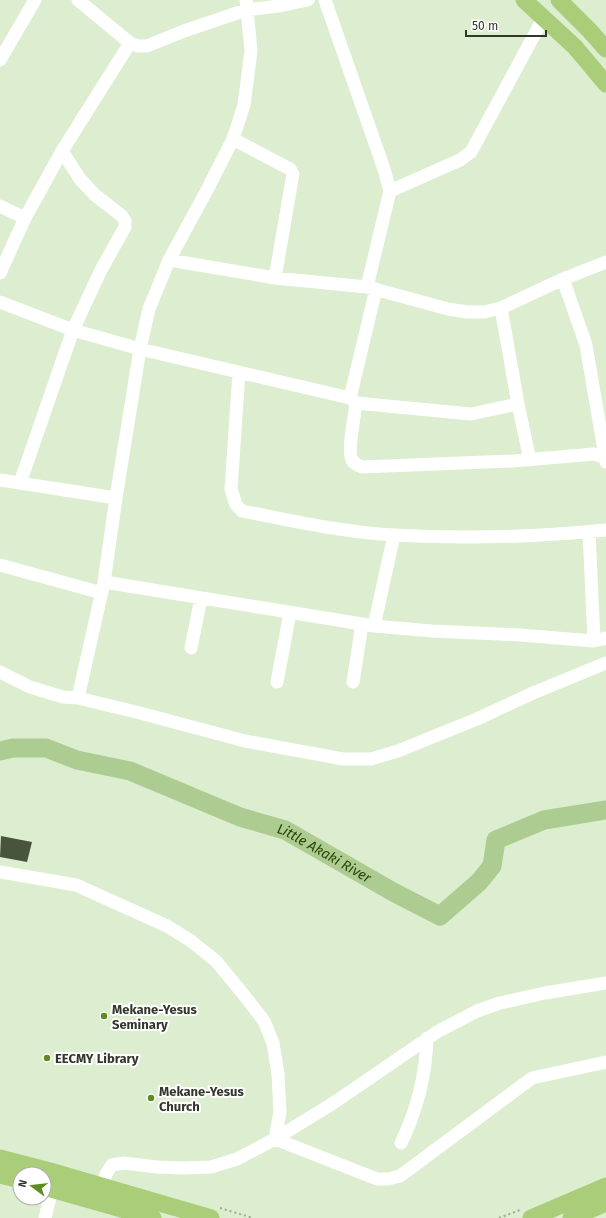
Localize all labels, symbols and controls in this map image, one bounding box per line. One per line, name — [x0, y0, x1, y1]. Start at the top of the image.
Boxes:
scale bar — [466, 12, 546, 38]
text: 50 m — [472, 19, 498, 33]
water label: Little Akaki River — [275, 820, 375, 886]
place label: Mekane-Yesus Seminary — [112, 1002, 197, 1032]
marker: Mekane-Yesus Seminary — [99, 1011, 109, 1021]
place label: EECMY Library — [55, 1051, 139, 1066]
marker: EECMY Library — [42, 1053, 52, 1063]
place label: Mekane-Yesus Church — [159, 1084, 244, 1114]
marker: Mekane-Yesus Church — [146, 1093, 156, 1103]
north arrow — [12, 1166, 52, 1206]
text: N — [16, 1178, 30, 1189]

